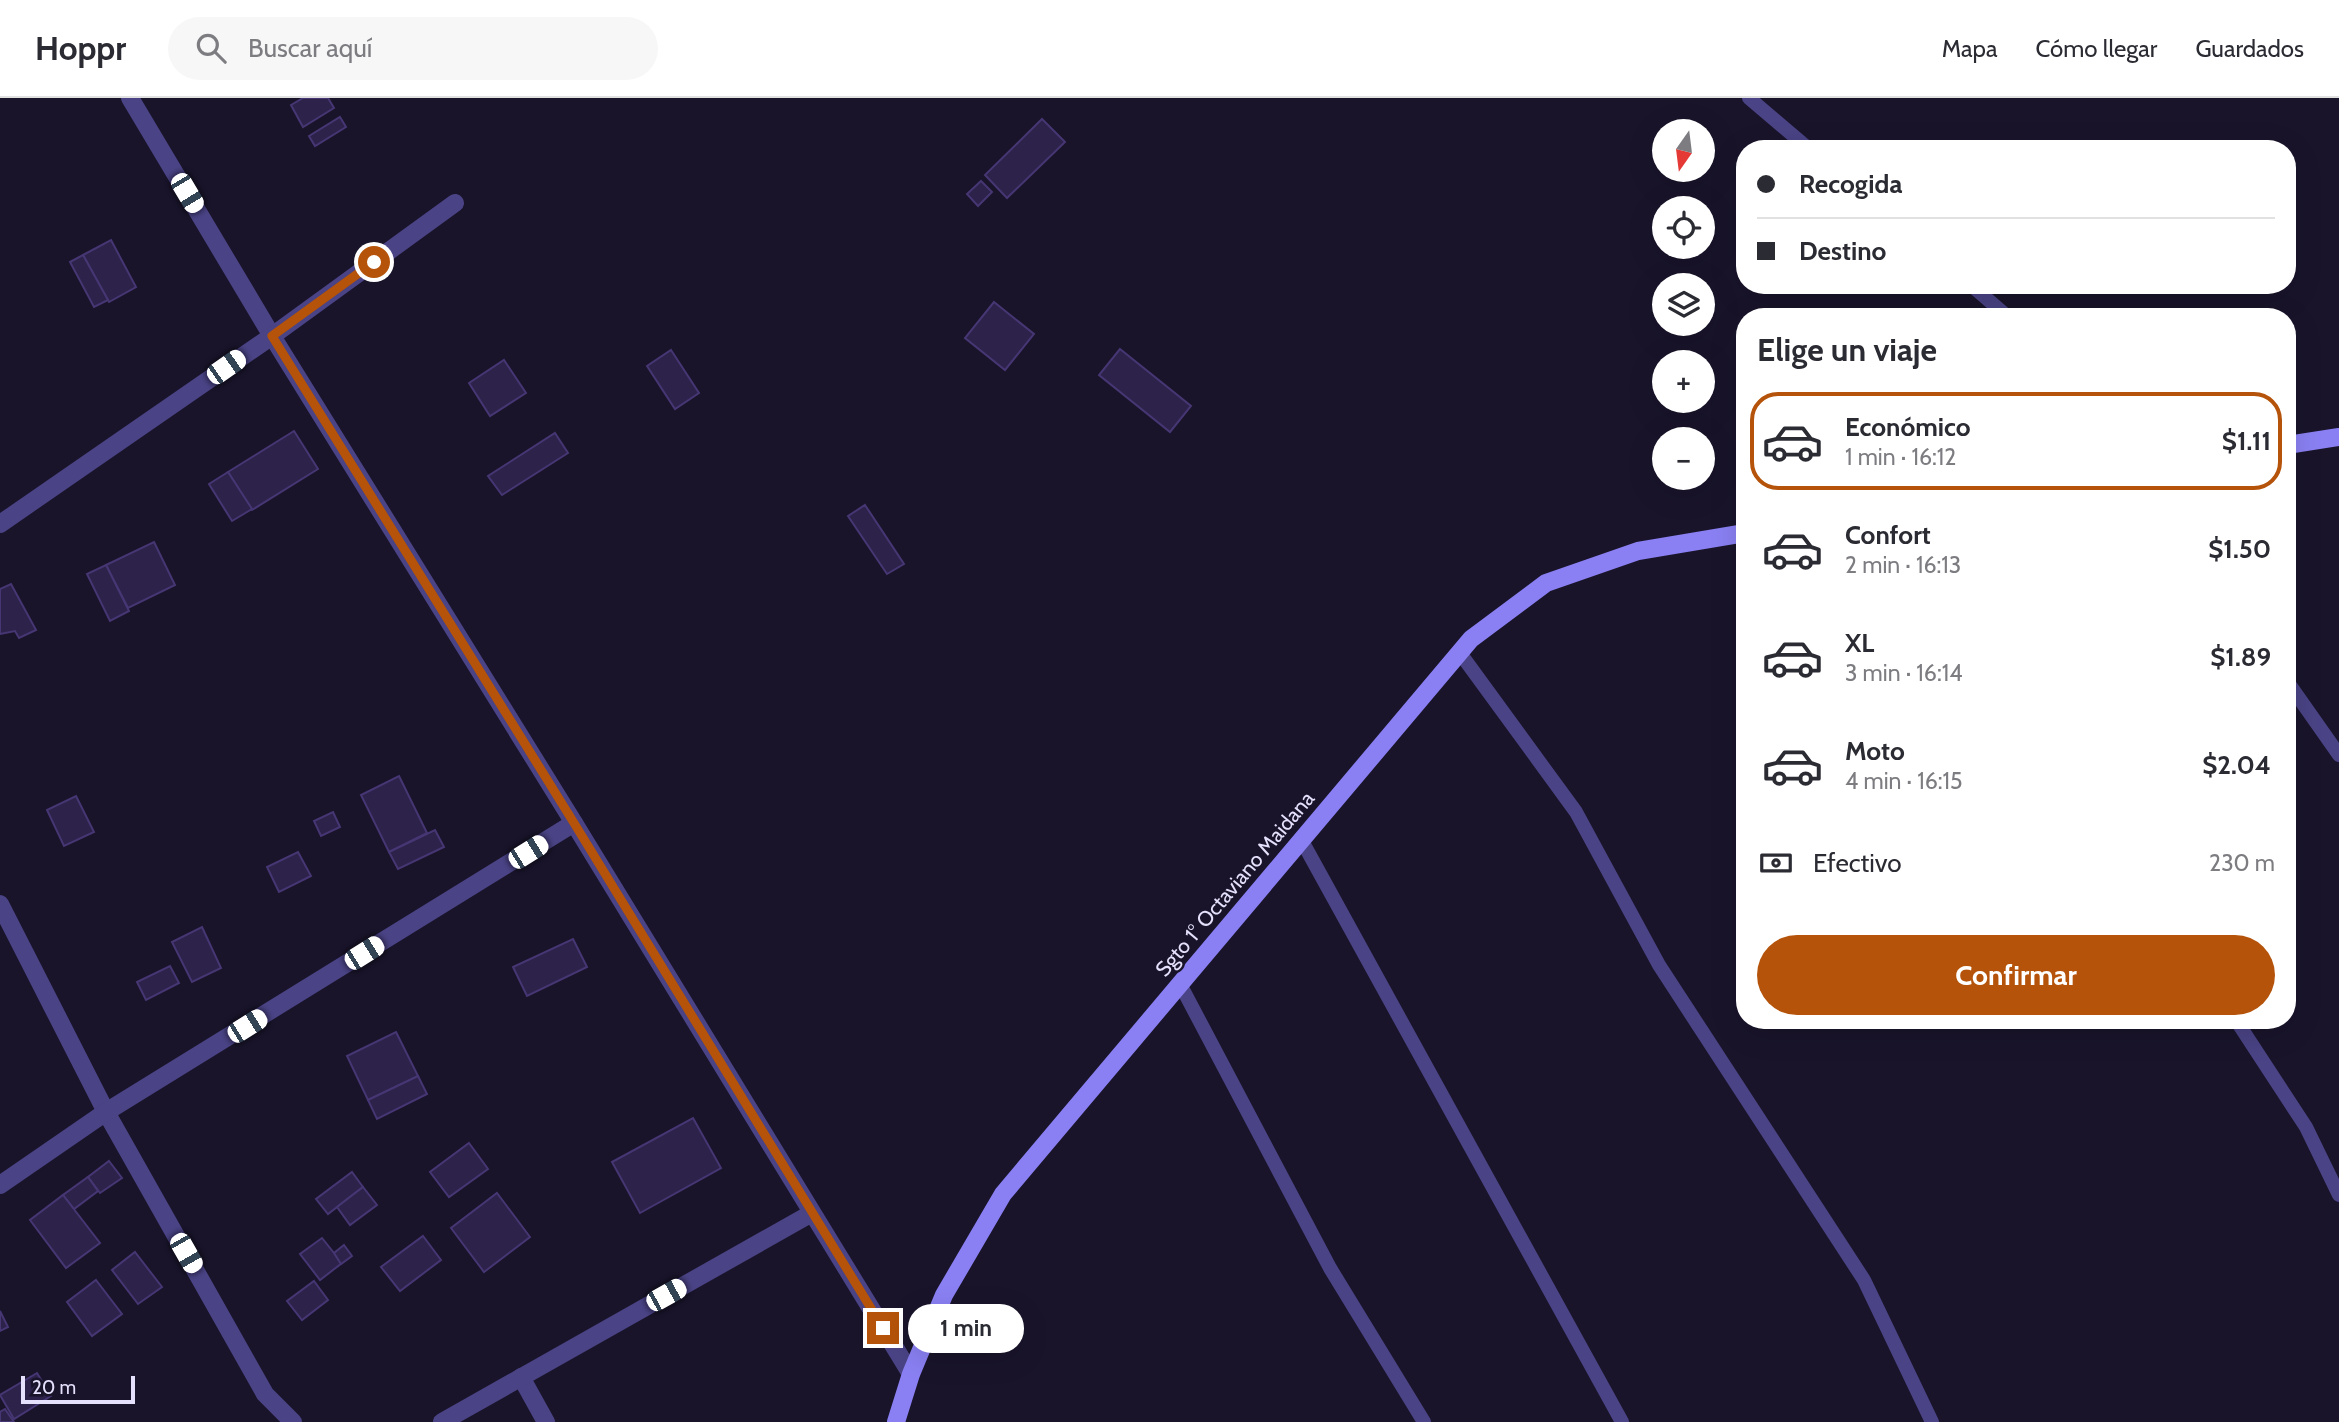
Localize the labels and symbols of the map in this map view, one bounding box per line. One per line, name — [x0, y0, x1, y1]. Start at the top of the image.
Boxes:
north arrow — [1652, 119, 1715, 182]
car — [168, 170, 207, 216]
route start — [358, 246, 390, 278]
car — [203, 346, 250, 388]
street label: Sgto 1° Octaviano Maidana — [1150, 786, 1319, 981]
car — [505, 832, 552, 872]
car — [341, 933, 388, 973]
car — [224, 1006, 271, 1046]
car — [167, 1230, 206, 1276]
car — [643, 1276, 690, 1314]
callout: 1 min — [908, 1304, 1023, 1352]
route end — [867, 1312, 899, 1344]
scale bar — [21, 1373, 135, 1405]

